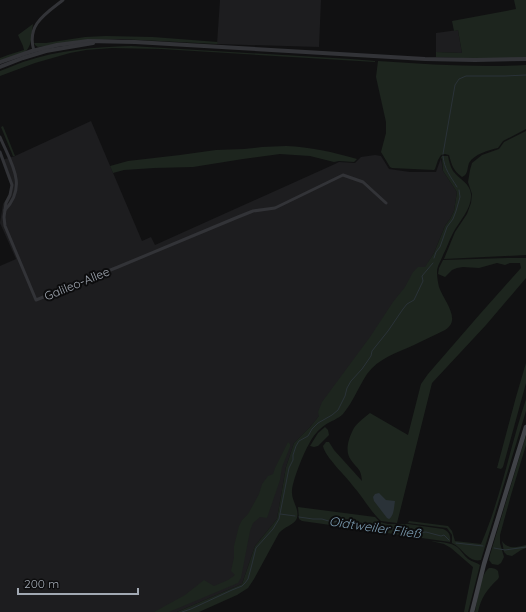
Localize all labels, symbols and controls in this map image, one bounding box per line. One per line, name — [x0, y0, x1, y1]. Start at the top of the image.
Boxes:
street label: Galileo-Allee — [42, 264, 112, 303]
water label: Oidtweiler Fließ — [328, 513, 423, 542]
scale bar — [18, 570, 138, 596]
text: 200 m — [24, 576, 59, 591]

